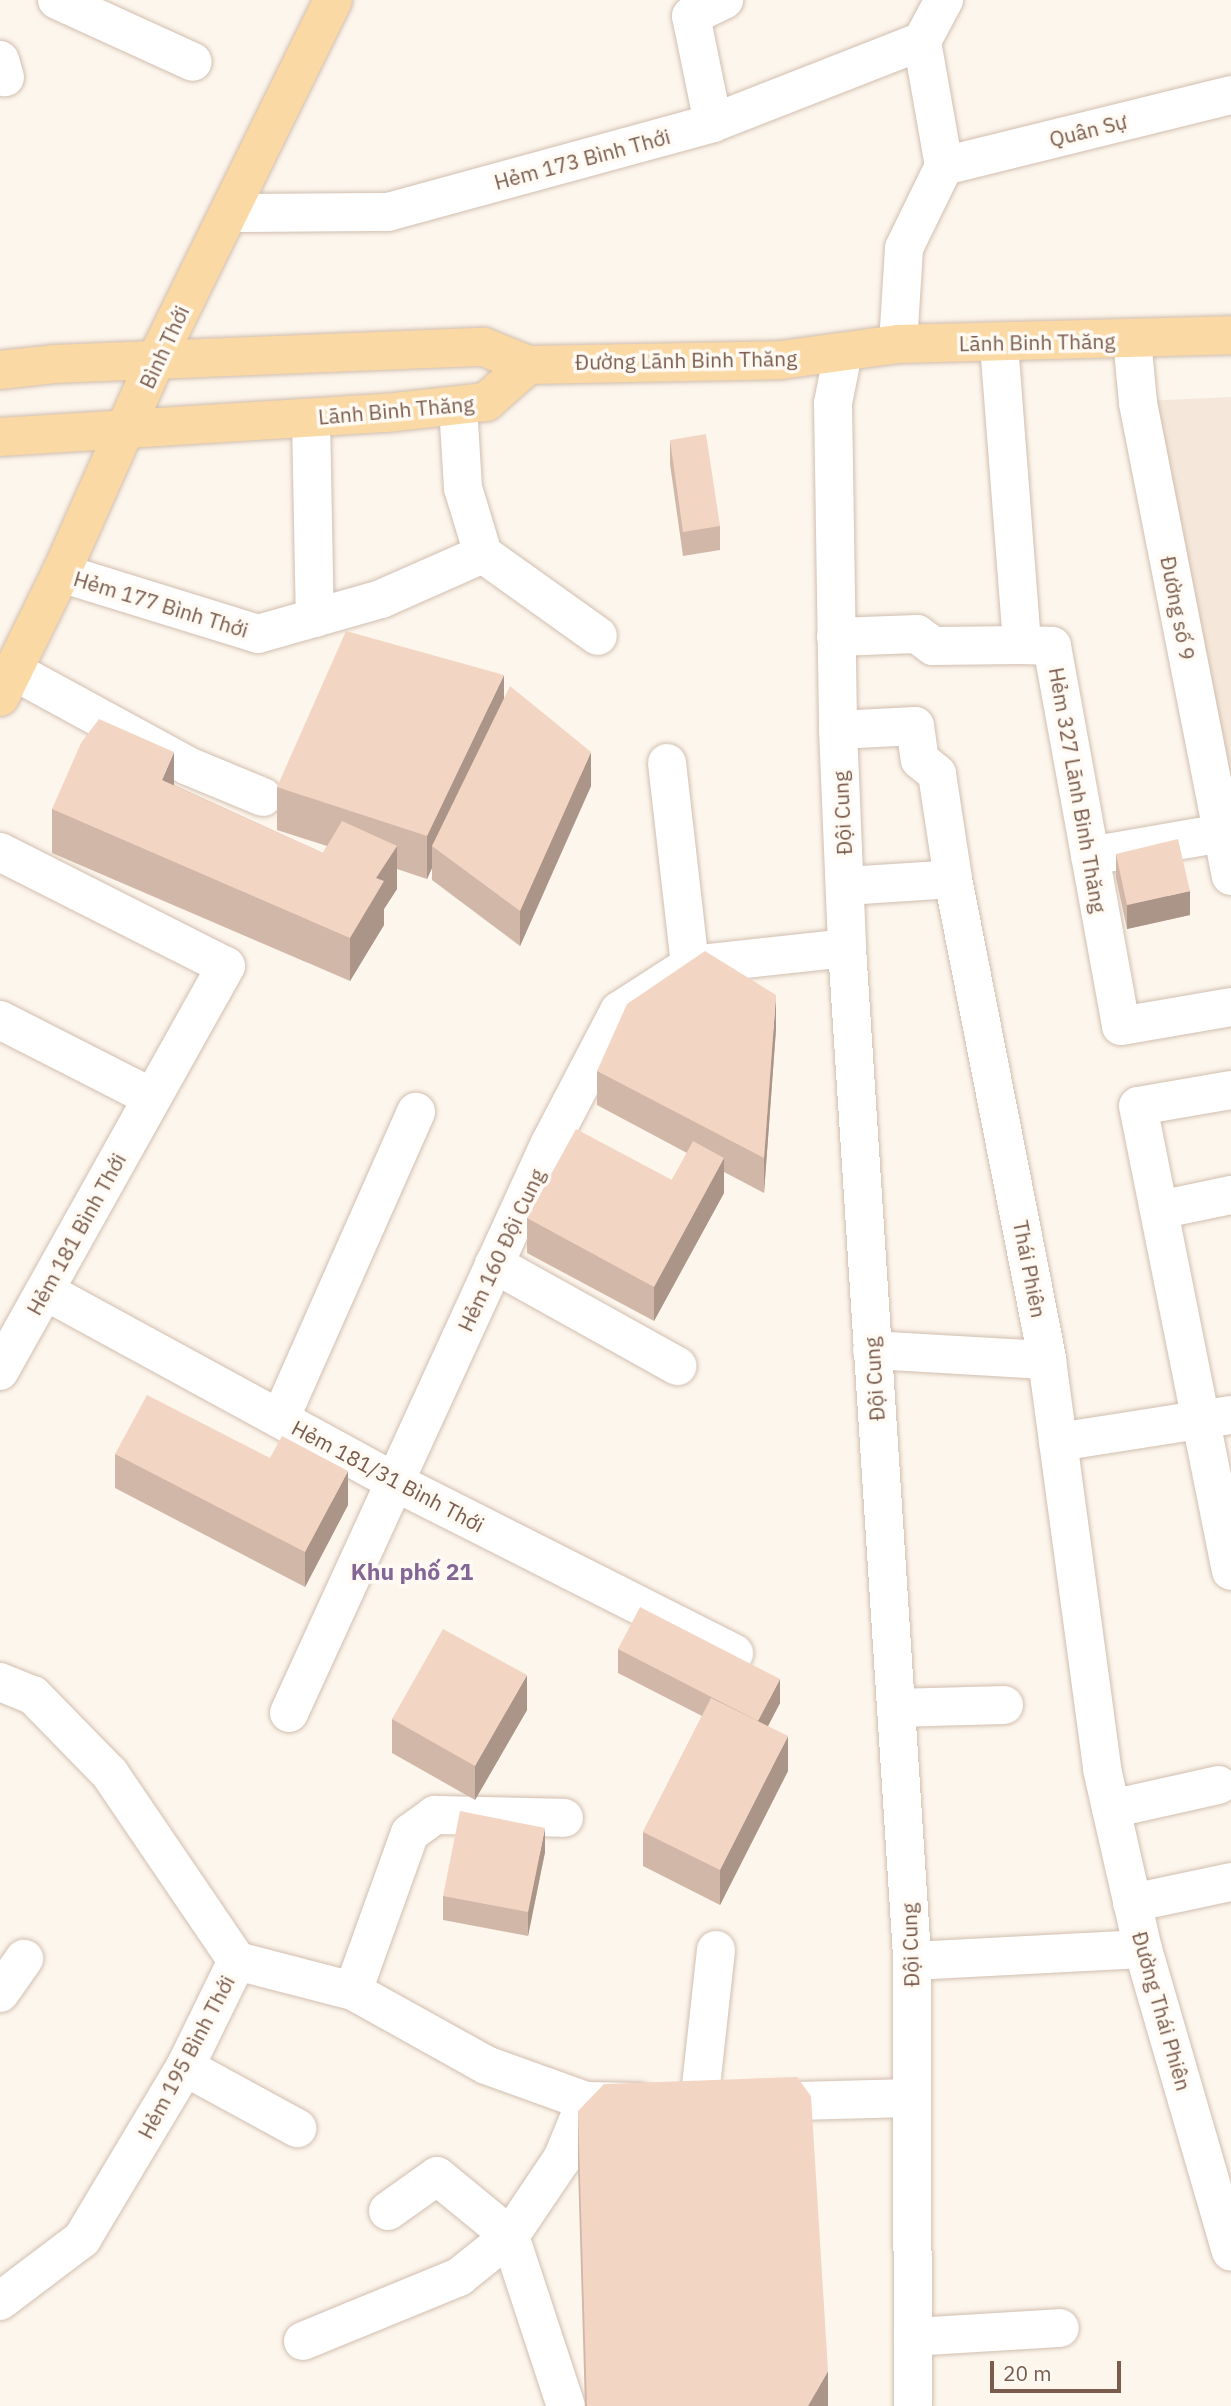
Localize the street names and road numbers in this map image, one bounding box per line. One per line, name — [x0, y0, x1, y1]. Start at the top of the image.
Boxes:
street label: Quân Sự — [1047, 108, 1129, 152]
street label: Hẻm 173 Bình Thới — [491, 123, 673, 195]
street label: Bình Thới — [134, 301, 194, 393]
street label: Lãnh Binh Thăng — [959, 328, 1115, 356]
street label: Đường Lãnh Binh Thăng — [575, 345, 797, 375]
street label: Lãnh Binh Thăng — [317, 391, 475, 429]
street label: Đường số 9 — [1156, 554, 1200, 662]
street label: Hẻm 177 Bình Thới — [71, 565, 251, 643]
street label: Hẻm 327 Lãnh Binh Thăng — [1044, 665, 1112, 915]
street label: Đội Cung — [827, 770, 857, 856]
street label: Hẻm 181 Bình Thới — [21, 1149, 131, 1319]
street label: Hẻm 160 Đội Cung — [452, 1165, 550, 1335]
street label: Thái Phiên — [1008, 1218, 1052, 1320]
street label: Đội Cung — [858, 1336, 890, 1422]
street label: Hẻm 181/31 Bình Thới — [287, 1415, 489, 1537]
street label: Đội Cung — [896, 1903, 924, 1987]
street label: Đường Thái Phiên — [1127, 1928, 1197, 2094]
street label: Hẻm 195 Bình Thới — [132, 1971, 240, 2143]

